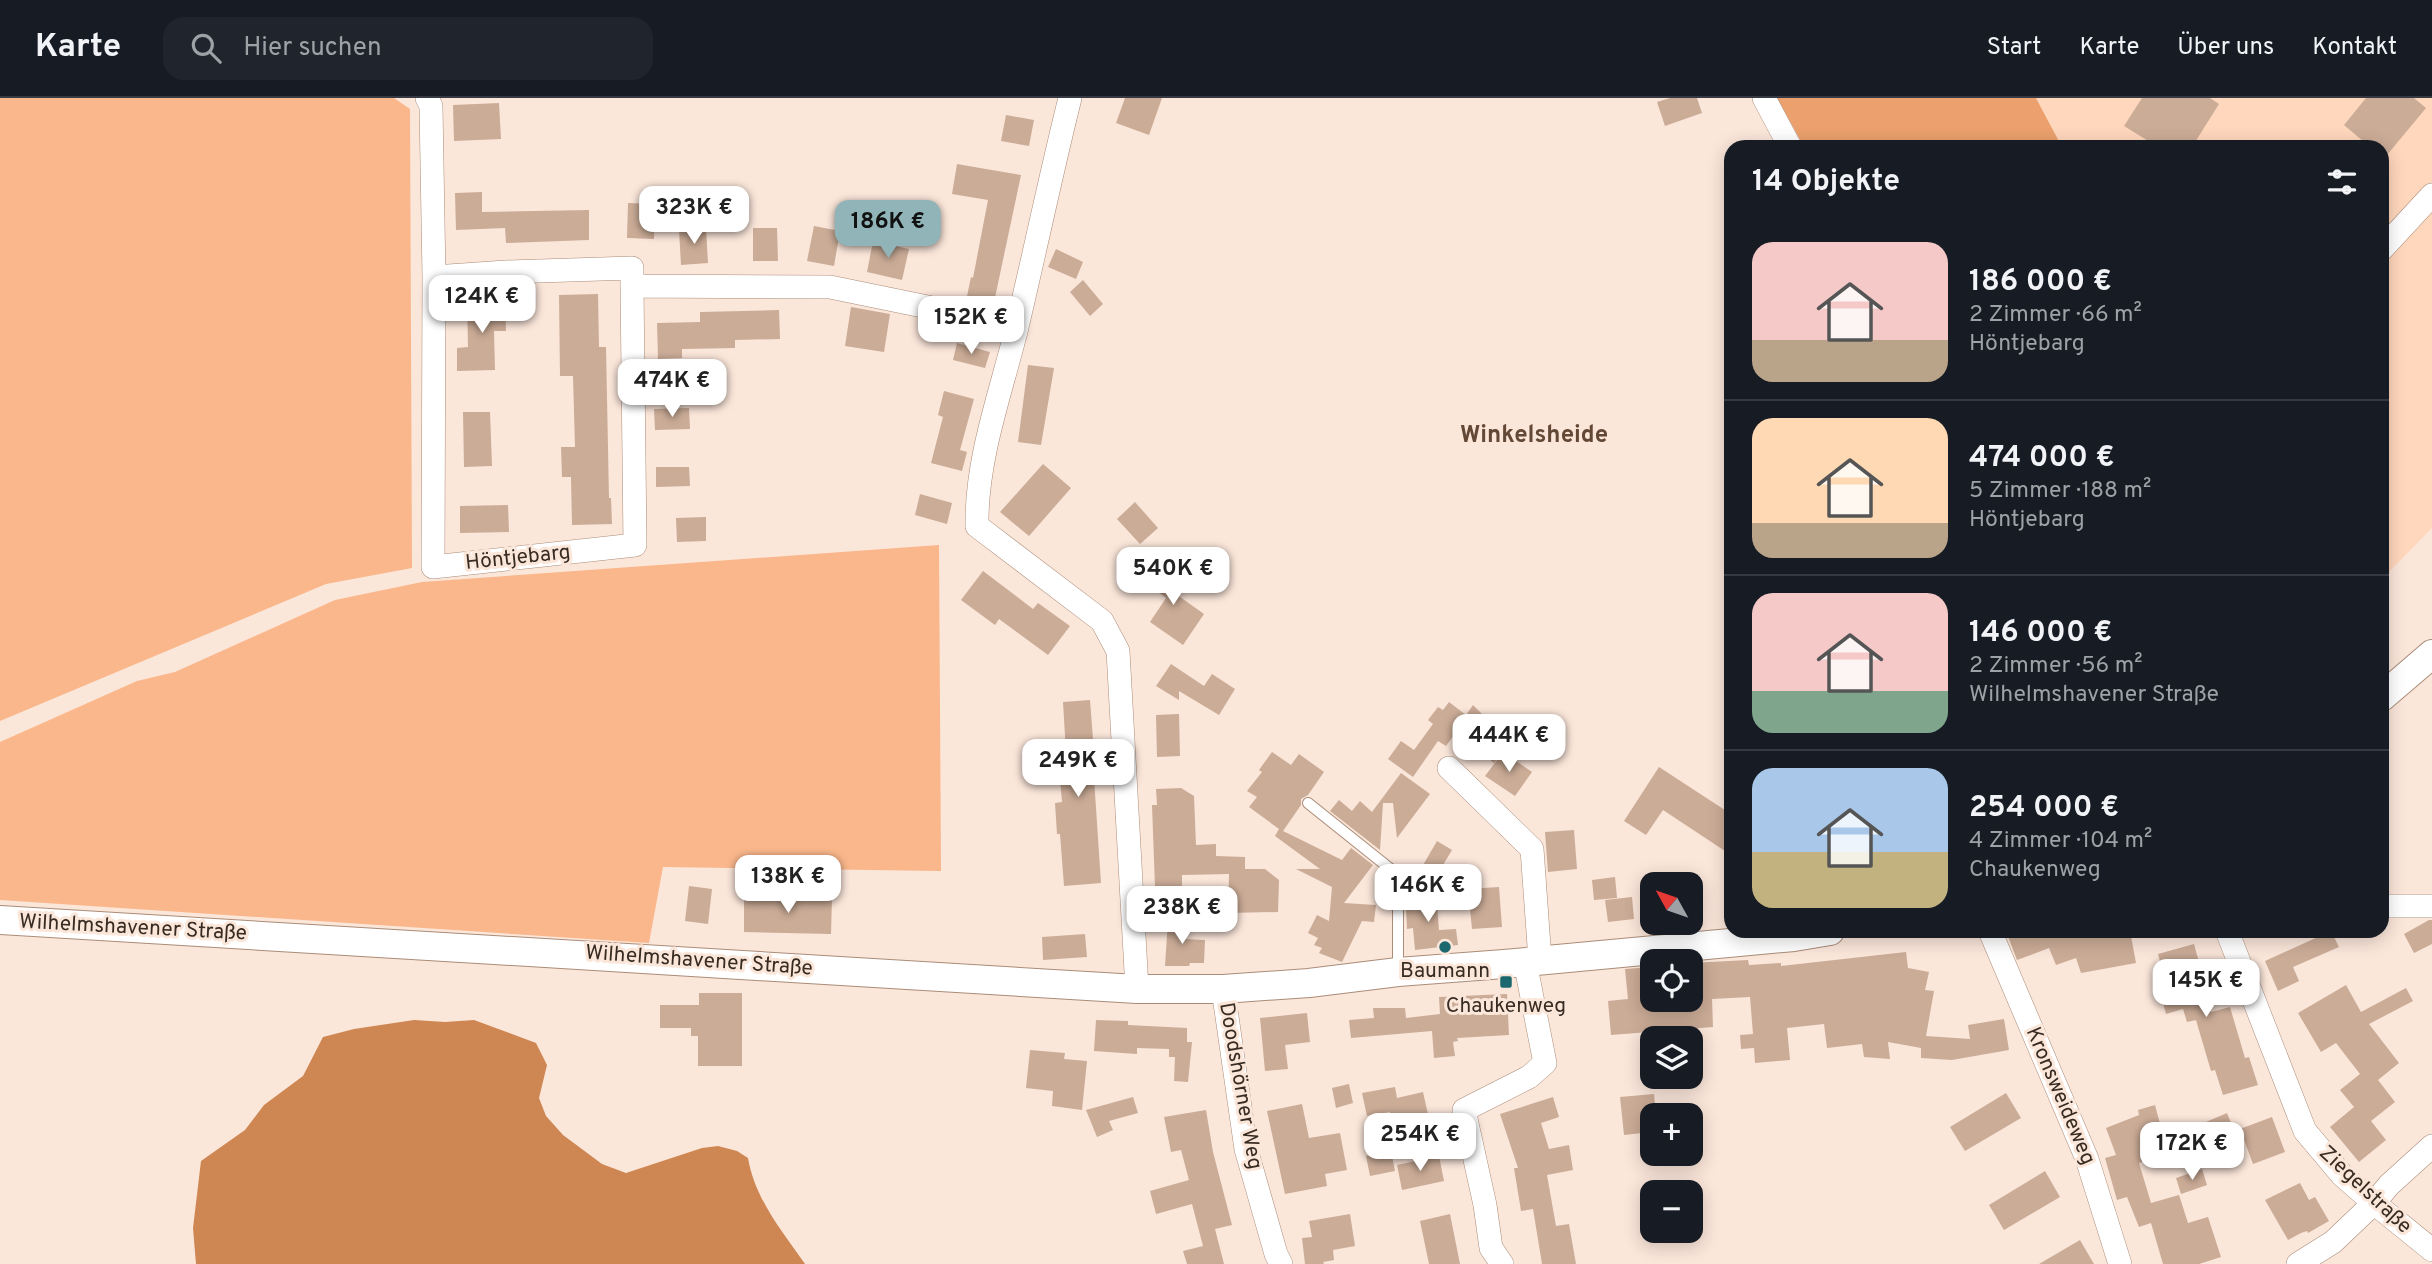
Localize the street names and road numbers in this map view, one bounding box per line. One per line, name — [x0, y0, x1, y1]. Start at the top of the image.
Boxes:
street label: Höntjebarg — [464, 539, 572, 577]
street label: Wilhelmshavener Straße — [18, 909, 248, 947]
street label: Wilhelmshavener Straße — [584, 940, 814, 982]
street label: Doodshörner Weg — [1212, 1000, 1268, 1172]
street label: Kronsweideweg — [2019, 1023, 2101, 1169]
street label: Ziegelstraße — [2313, 1140, 2417, 1240]

